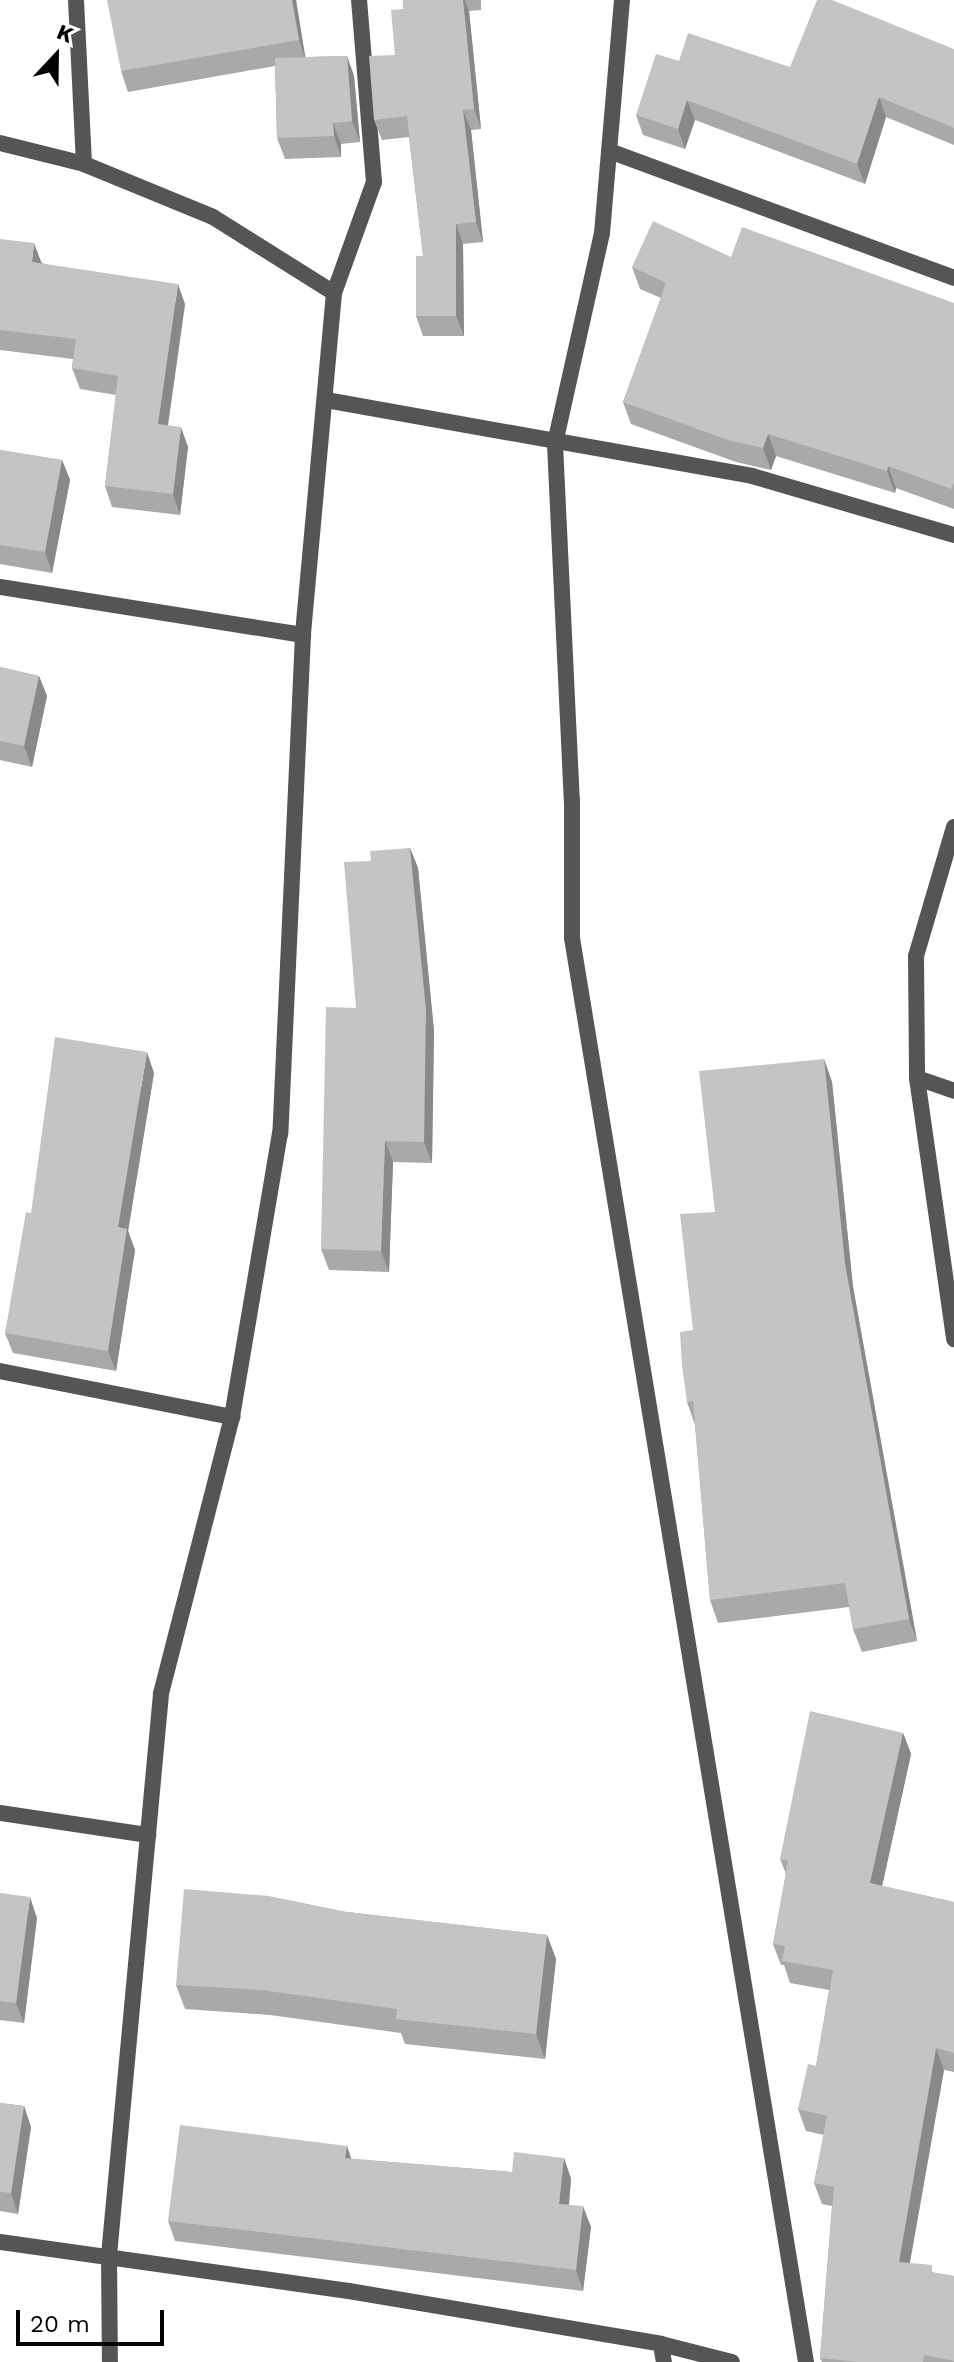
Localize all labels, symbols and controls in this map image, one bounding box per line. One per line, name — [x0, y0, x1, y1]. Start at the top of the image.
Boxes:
north arrow — [16, 16, 96, 96]
text: K — [53, 19, 77, 48]
scale bar — [20, 2294, 168, 2344]
text: 20 m — [30, 2310, 90, 2338]

